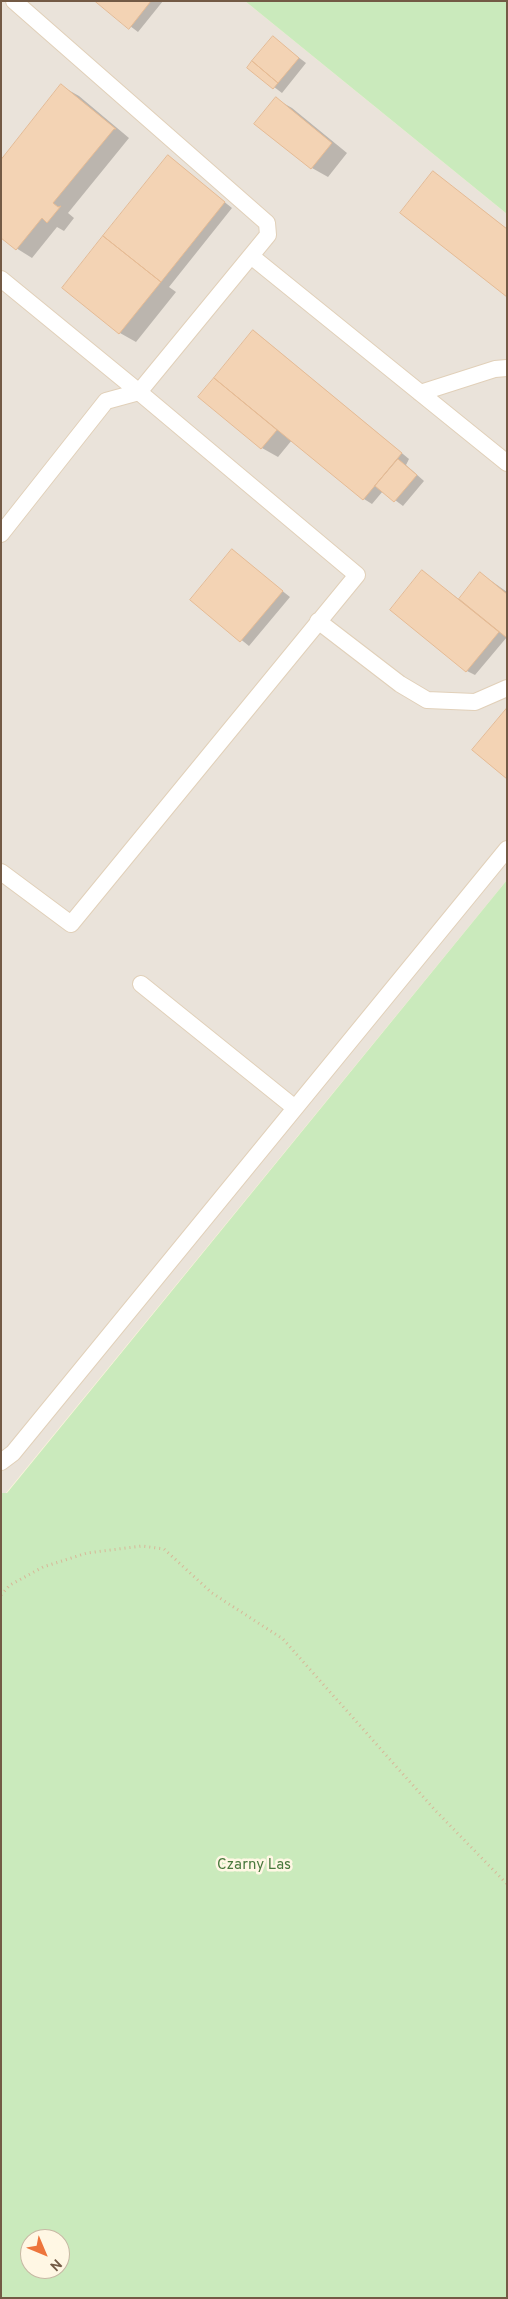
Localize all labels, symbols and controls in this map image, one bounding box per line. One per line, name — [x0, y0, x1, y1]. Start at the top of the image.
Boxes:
park label: Czarny Las — [217, 1857, 291, 1875]
north arrow — [20, 2229, 70, 2279]
text: N — [46, 2255, 65, 2274]

